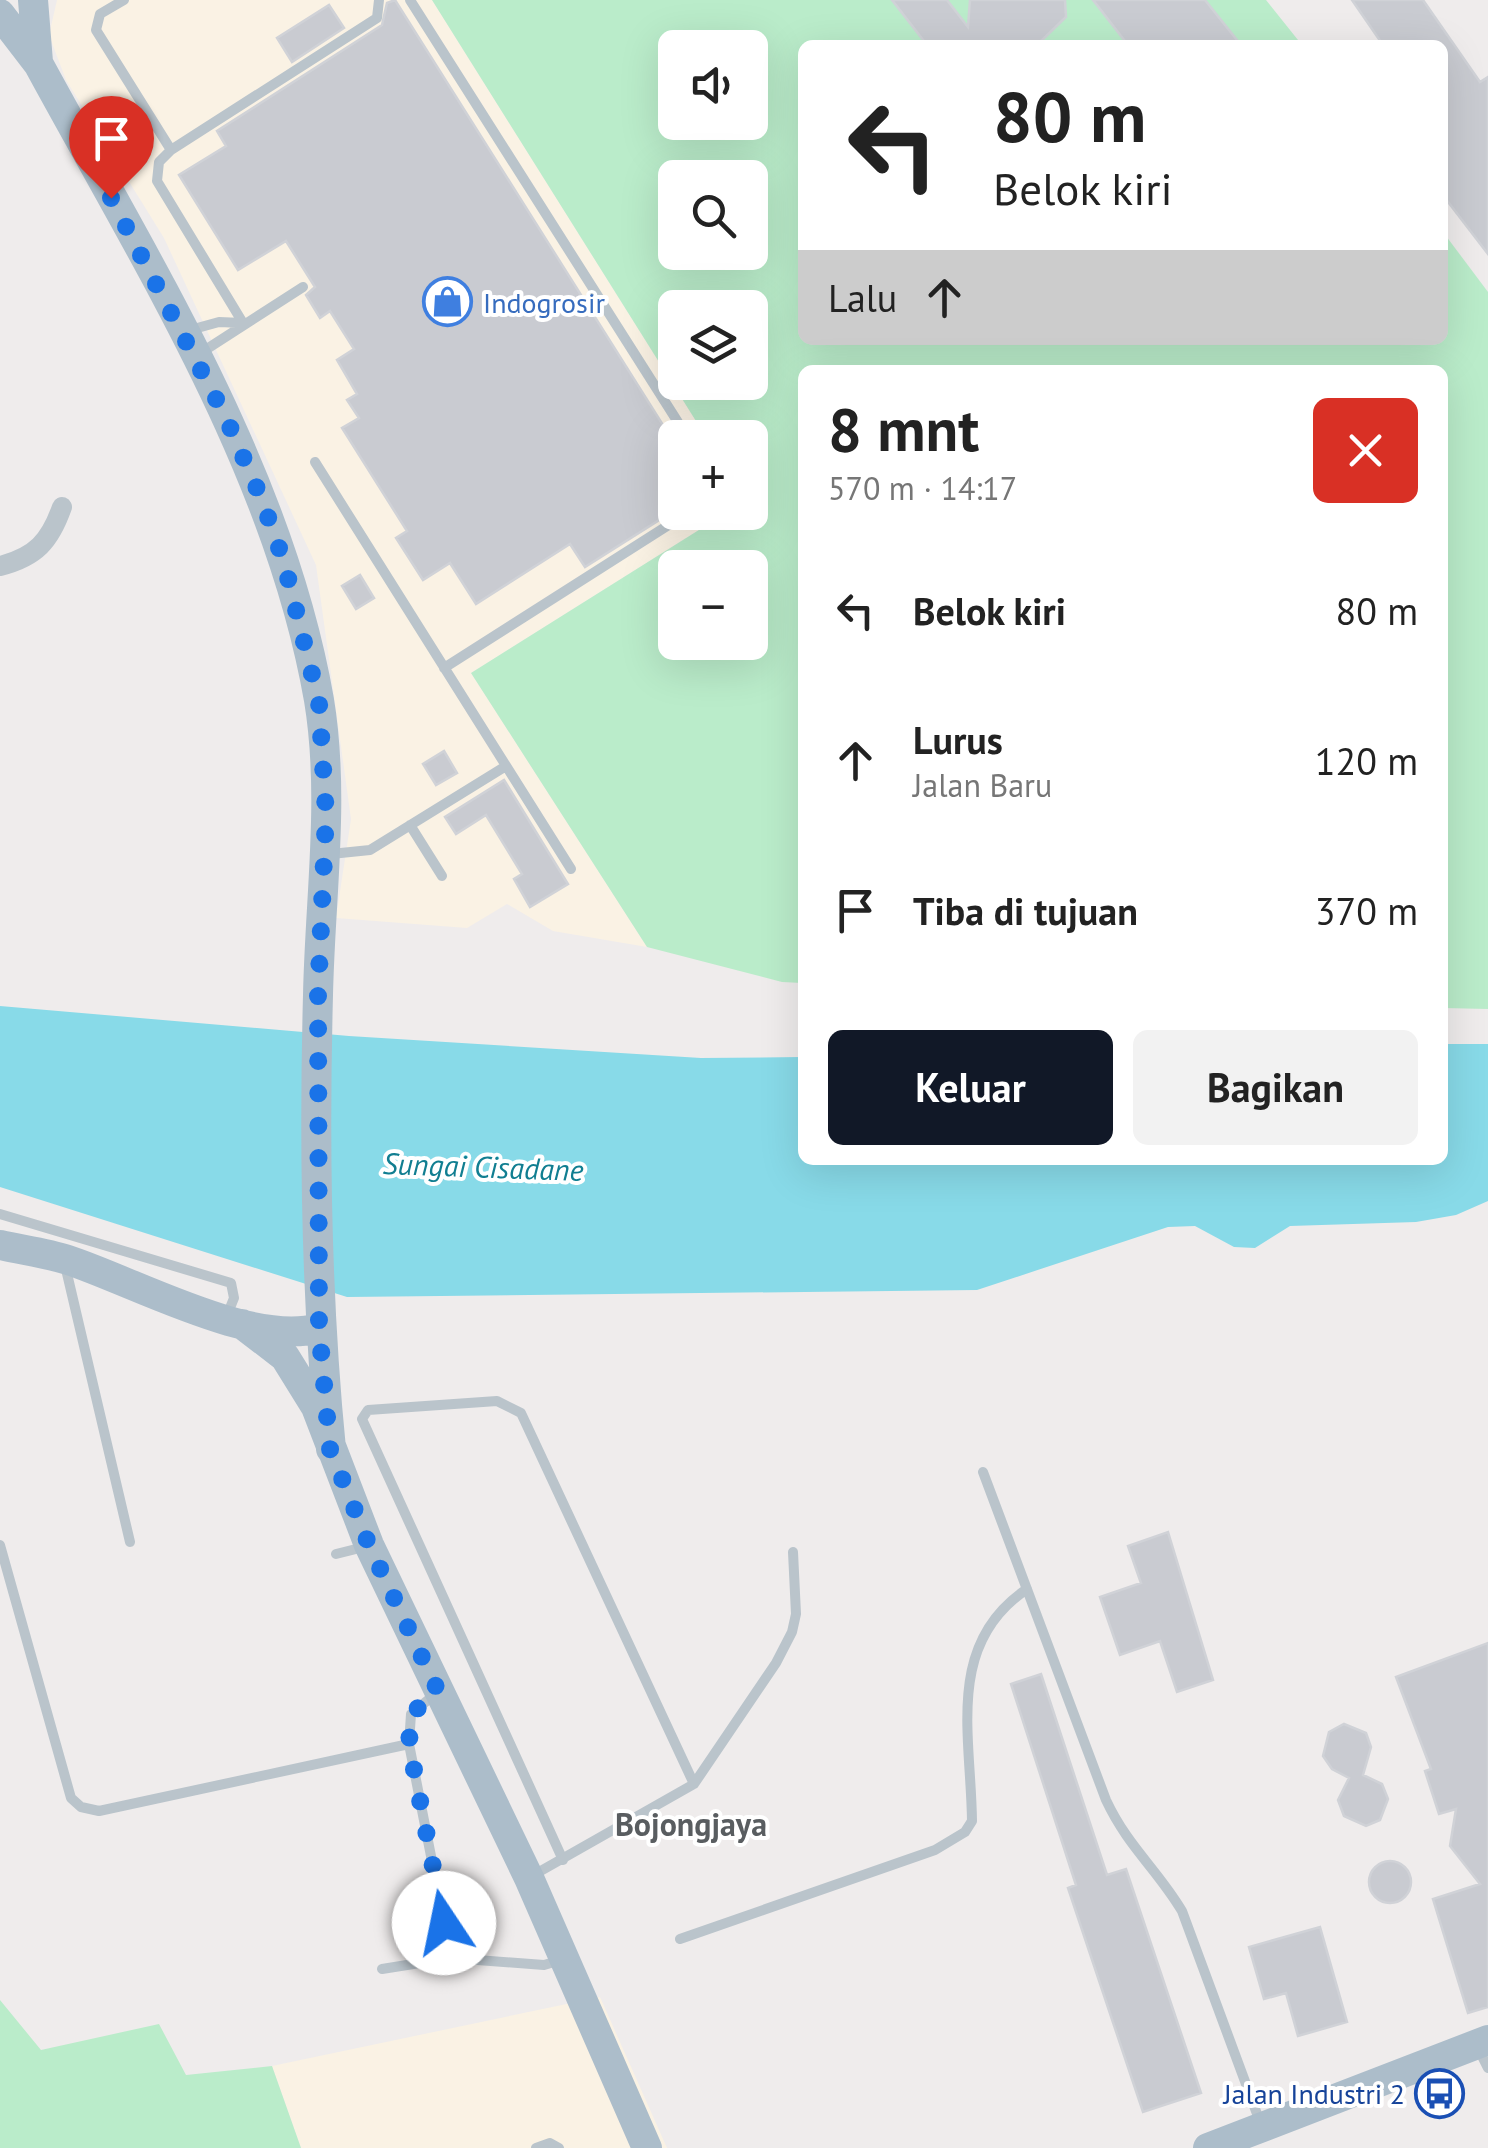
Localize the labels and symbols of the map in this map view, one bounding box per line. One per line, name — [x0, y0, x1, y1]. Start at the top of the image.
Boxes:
pin — [69, 96, 154, 199]
shop icon: Indogrosir — [422, 276, 474, 328]
place label: Indogrosir — [483, 284, 605, 321]
water label: Sungai Cisadane — [382, 1143, 584, 1189]
district label: Bojongjaya — [615, 1803, 767, 1845]
position arrow — [392, 1871, 496, 1975]
bus stop icon: Jalan Industri 2 — [1414, 2067, 1466, 2119]
place label: Jalan Industri 2 — [1222, 2075, 1405, 2112]

